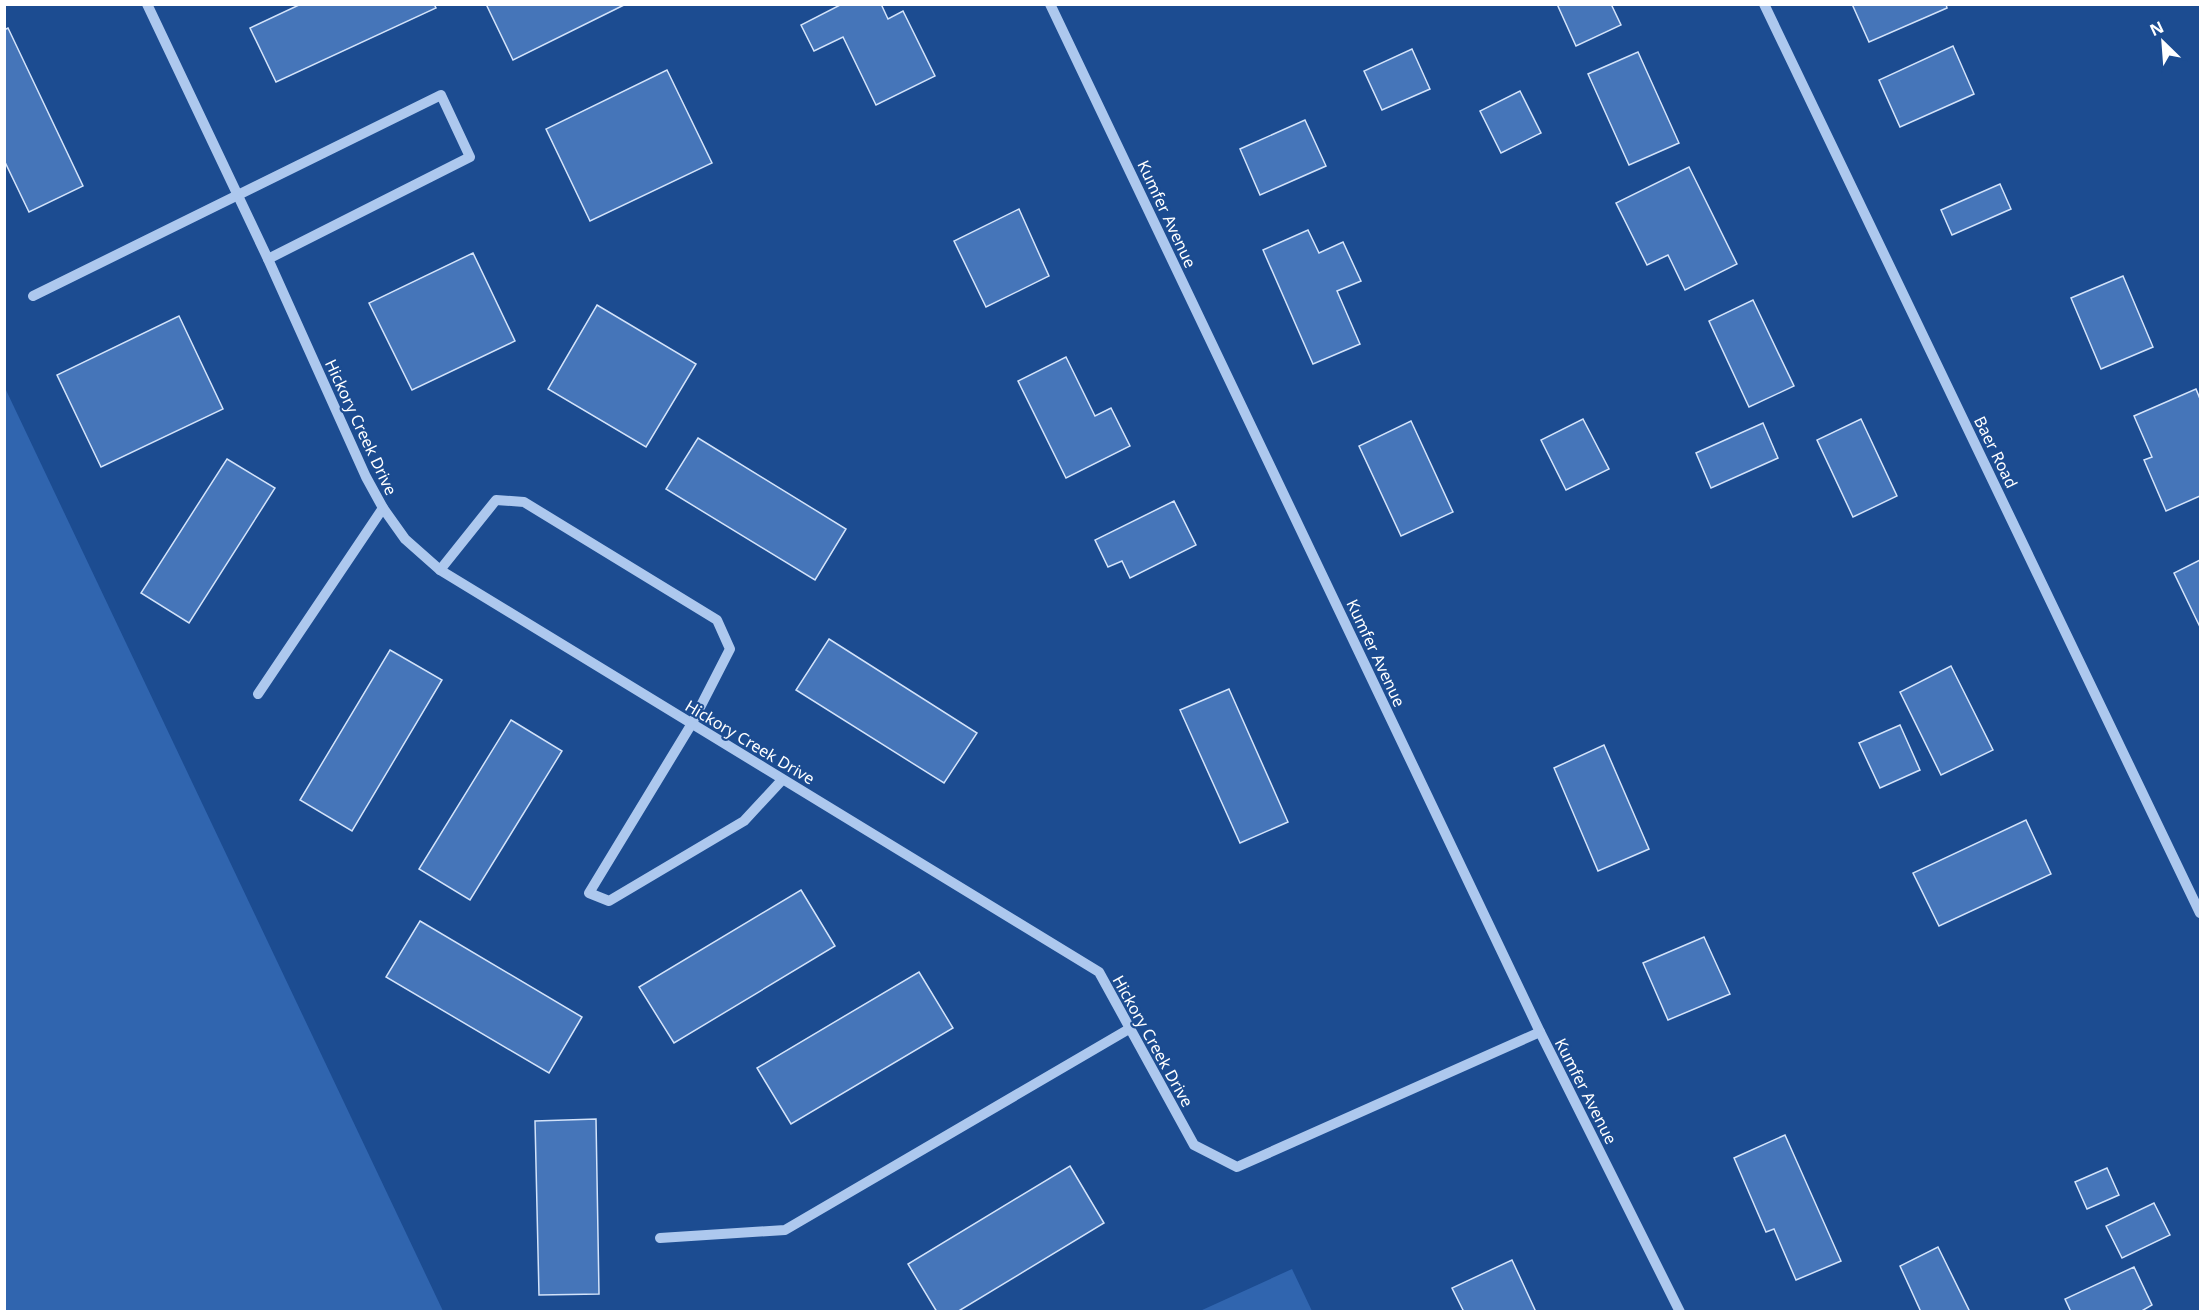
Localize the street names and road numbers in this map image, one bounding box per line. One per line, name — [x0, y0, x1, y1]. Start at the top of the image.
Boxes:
street label: Kumfer Avenue — [1132, 157, 1202, 271]
street label: Hickory Creek Drive — [320, 355, 402, 499]
street label: Baer Road — [1969, 412, 2023, 492]
street label: Kumfer Avenue — [1341, 596, 1411, 710]
street label: Hickory Creek Drive — [681, 695, 819, 789]
street label: Hickory Creek Drive — [1108, 971, 1198, 1111]
street label: Kumfer Avenue — [1550, 1034, 1622, 1148]

